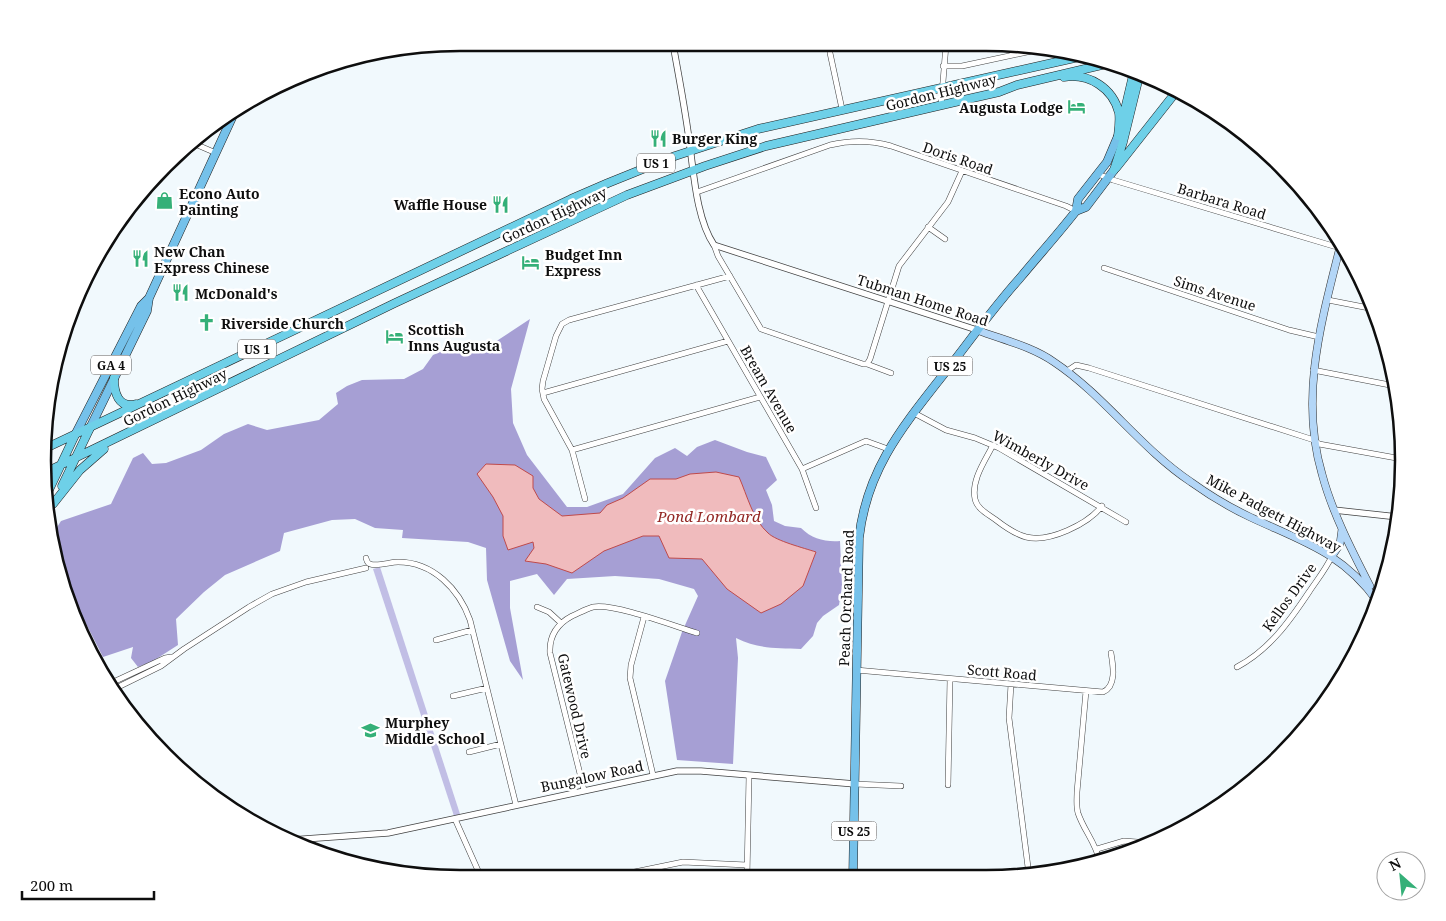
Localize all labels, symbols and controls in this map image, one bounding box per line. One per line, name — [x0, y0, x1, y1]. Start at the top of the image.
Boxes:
street label: Gordon Highway — [884, 69, 998, 115]
hotel icon: Augusta Lodge — [1067, 97, 1087, 117]
place label: Augusta Lodge — [959, 98, 1063, 117]
restaurant icon: Burger King — [648, 128, 668, 148]
place label: Burger King — [672, 129, 757, 148]
street label: Doris Road — [920, 137, 996, 179]
road number: US 1 — [637, 154, 675, 172]
street label: Barbara Road — [1175, 179, 1269, 224]
street label: Gordon Highway — [499, 182, 610, 248]
place label: Econo Auto Painting — [179, 184, 260, 219]
shop icon: Econo Auto Painting — [155, 191, 175, 211]
restaurant icon: Waffle House — [491, 194, 511, 214]
place label: Waffle House — [394, 195, 487, 214]
place label: New Chan Express Chinese — [154, 242, 269, 277]
place label: Budget Inn Express — [545, 245, 622, 280]
restaurant icon: New Chan Express Chinese — [130, 249, 150, 269]
hotel icon: Budget Inn Express — [521, 252, 541, 272]
street label: Tubman Home Road — [855, 270, 992, 330]
street label: Sims Avenue — [1171, 271, 1259, 315]
restaurant icon: McDonald's — [171, 283, 191, 303]
place label: McDonald's — [195, 284, 278, 303]
church icon: Riverside Church — [197, 313, 217, 333]
place label: Riverside Church — [221, 314, 344, 333]
place label: Scottish Inns Augusta — [408, 320, 500, 355]
hotel icon: Scottish Inns Augusta — [384, 327, 404, 347]
road number: US 1 — [238, 339, 276, 358]
street label: Bream Avenue — [736, 342, 802, 436]
road number: GA 4 — [91, 356, 131, 374]
road number: US 25 — [928, 356, 972, 376]
street label: Gordon Highway — [120, 364, 230, 430]
street label: Wimberly Drive — [989, 426, 1093, 494]
street label: Mike Padgett Highway — [1203, 469, 1345, 557]
water label: Pond Lombard — [656, 506, 761, 526]
street label: Peach Orchard Road — [834, 529, 858, 667]
street label: Kellos Drive — [1258, 559, 1320, 635]
street label: Gatewood Drive — [554, 651, 596, 761]
street label: Scott Road — [966, 659, 1038, 685]
place label: Murphey Middle School — [385, 713, 485, 748]
school or university icon: Murphey Middle School — [361, 720, 381, 740]
street label: Bungalow Road — [539, 756, 645, 796]
road number: US 25 — [832, 821, 876, 840]
north arrow — [1376, 851, 1426, 901]
text: N — [1386, 853, 1404, 875]
scale bar — [22, 868, 155, 900]
text: 200 m — [30, 875, 73, 895]

